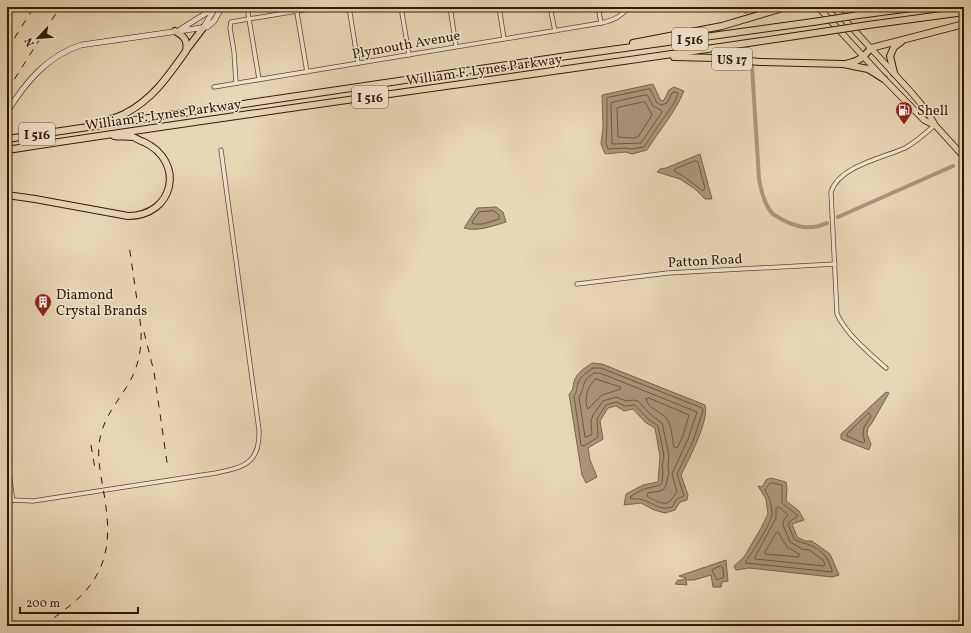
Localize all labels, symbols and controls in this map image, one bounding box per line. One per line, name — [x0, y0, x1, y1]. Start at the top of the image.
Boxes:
north arrow — [18, 18, 58, 58]
street label: Plymouth Avenue — [351, 27, 462, 64]
road number: I 516 — [672, 28, 708, 50]
text: N — [22, 35, 39, 49]
road number: US 17 — [712, 48, 752, 70]
street label: William F. Lynes Parkway — [405, 50, 564, 91]
road number: I 516 — [352, 86, 388, 108]
street label: William F. Lynes Parkway — [84, 95, 243, 136]
fuel station icon: Shell — [894, 100, 914, 125]
place label: Shell — [917, 102, 948, 121]
road number: I 516 — [19, 123, 55, 145]
street label: Patton Road — [667, 250, 743, 273]
place label: Diamond Crystal Brands — [56, 286, 147, 321]
building icon: Diamond Crystal Brands — [33, 292, 53, 317]
scale bar — [20, 589, 138, 615]
text: 200 m — [26, 596, 60, 612]

